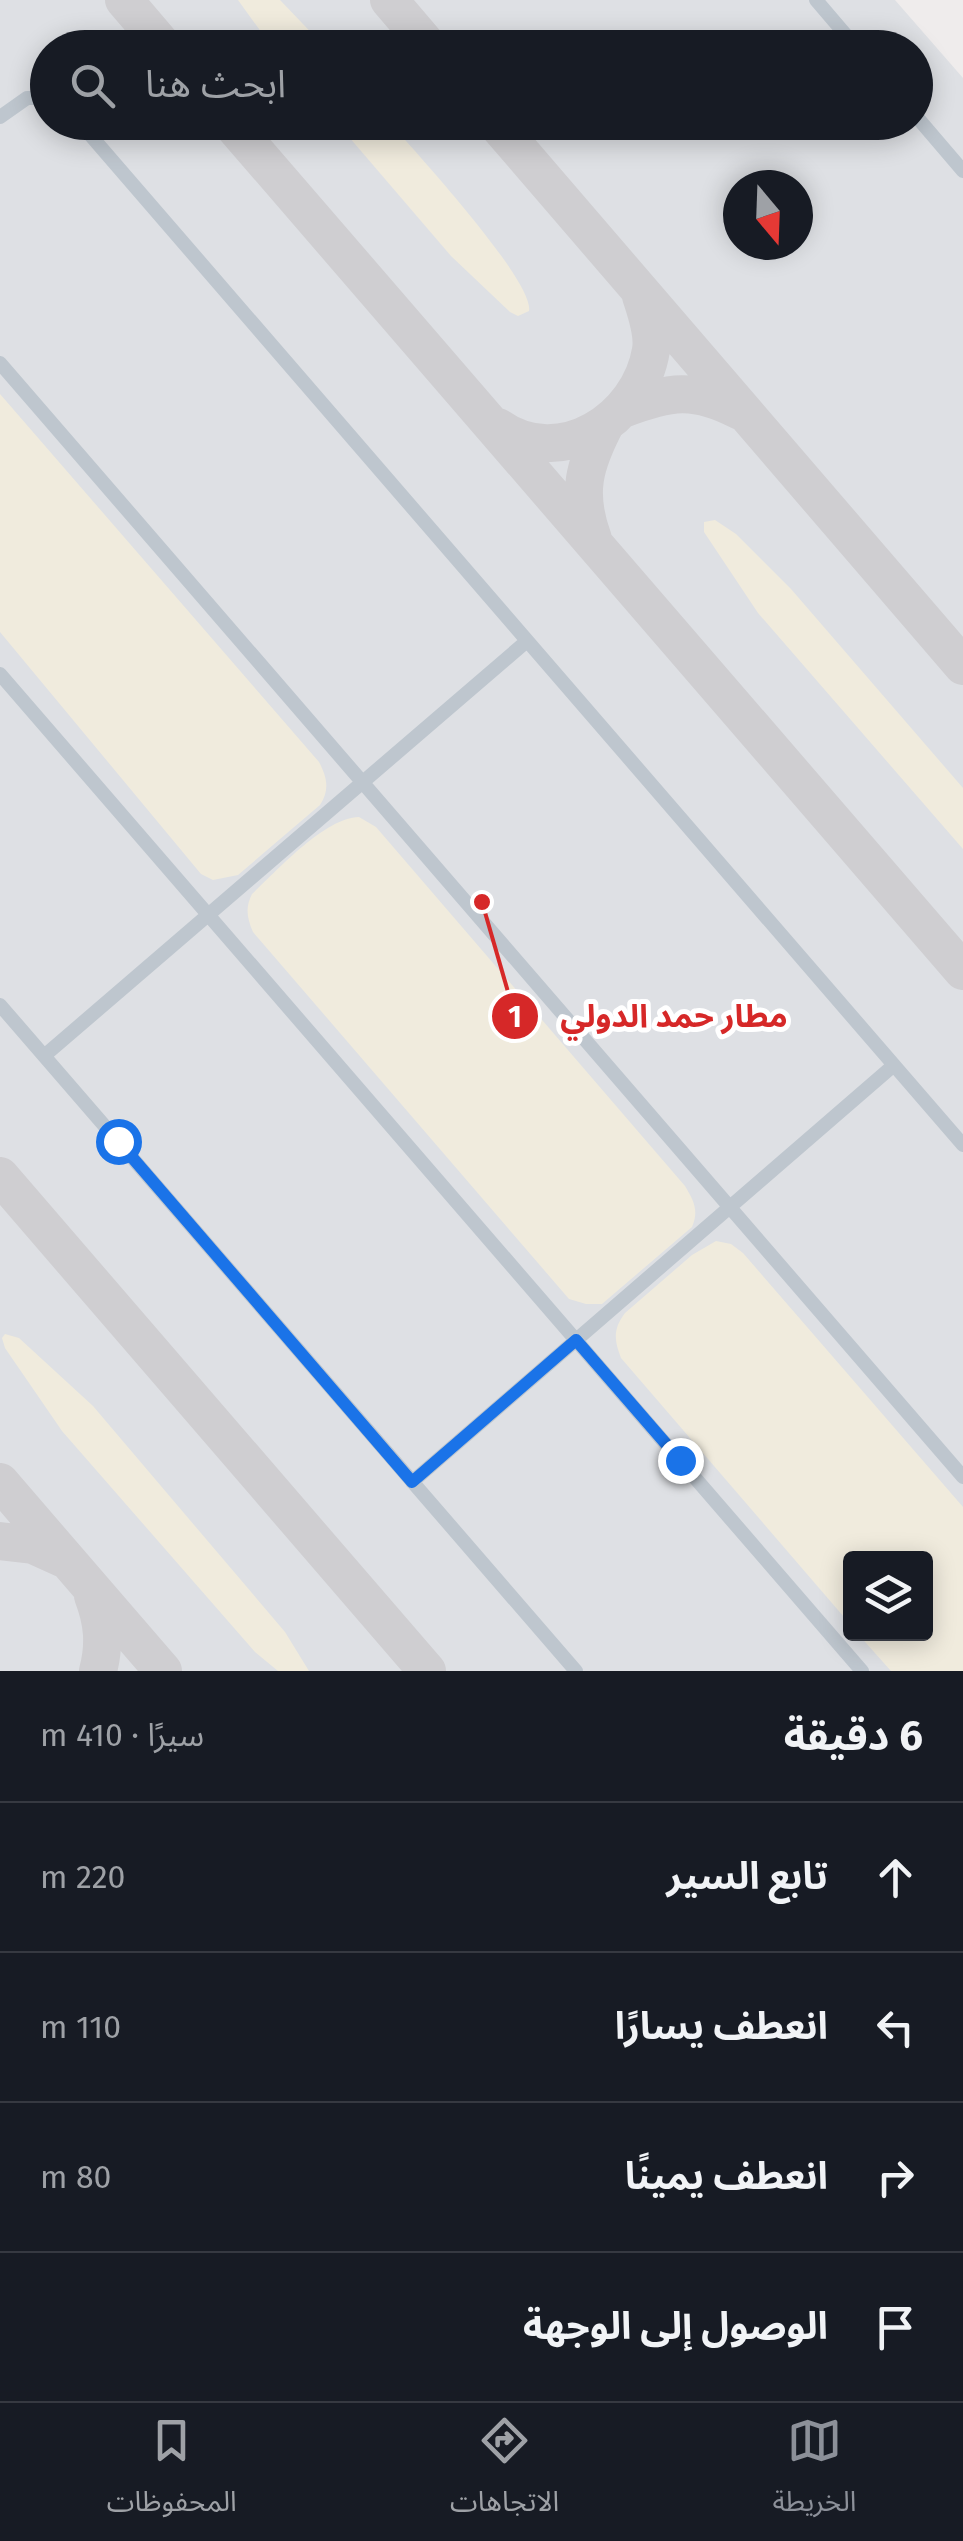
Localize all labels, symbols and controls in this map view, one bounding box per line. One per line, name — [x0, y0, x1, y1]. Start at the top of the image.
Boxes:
search box — [30, 30, 933, 140]
icon: search — [65, 58, 120, 113]
text: ابحث هنا — [145, 61, 286, 107]
north arrow — [723, 170, 813, 260]
callout: مطار حمد الدولي — [490, 985, 808, 1047]
text: مطار حمد الدولي — [560, 997, 788, 1041]
text: 1 — [508, 999, 522, 1035]
route start — [96, 1119, 142, 1165]
route end — [658, 1438, 704, 1484]
map controls — [843, 1551, 933, 1641]
button: layers — [843, 1551, 933, 1641]
text: 6 دقيقة — [784, 1711, 923, 1761]
text: سيرًا · 410 m — [40, 1716, 204, 1754]
icon: ahead — [868, 1850, 923, 1905]
text: تابع السير — [667, 1853, 828, 1899]
text: 220 m — [40, 1858, 125, 1896]
icon: left — [868, 2000, 923, 2055]
text: انعطف يسارًا — [615, 2003, 828, 2049]
text: 110 m — [40, 2008, 121, 2046]
icon: right — [868, 2150, 923, 2205]
text: انعطف يمينًا — [625, 2153, 828, 2199]
text: 80 m — [40, 2158, 111, 2196]
icon: arrive — [868, 2300, 923, 2355]
text: الوصول إلى الوجهة — [523, 2303, 828, 2349]
tab: المحفوظات — [107, 2413, 237, 2532]
tab: الاتجاهات — [450, 2413, 559, 2532]
tab: الخريطة — [772, 2413, 856, 2532]

